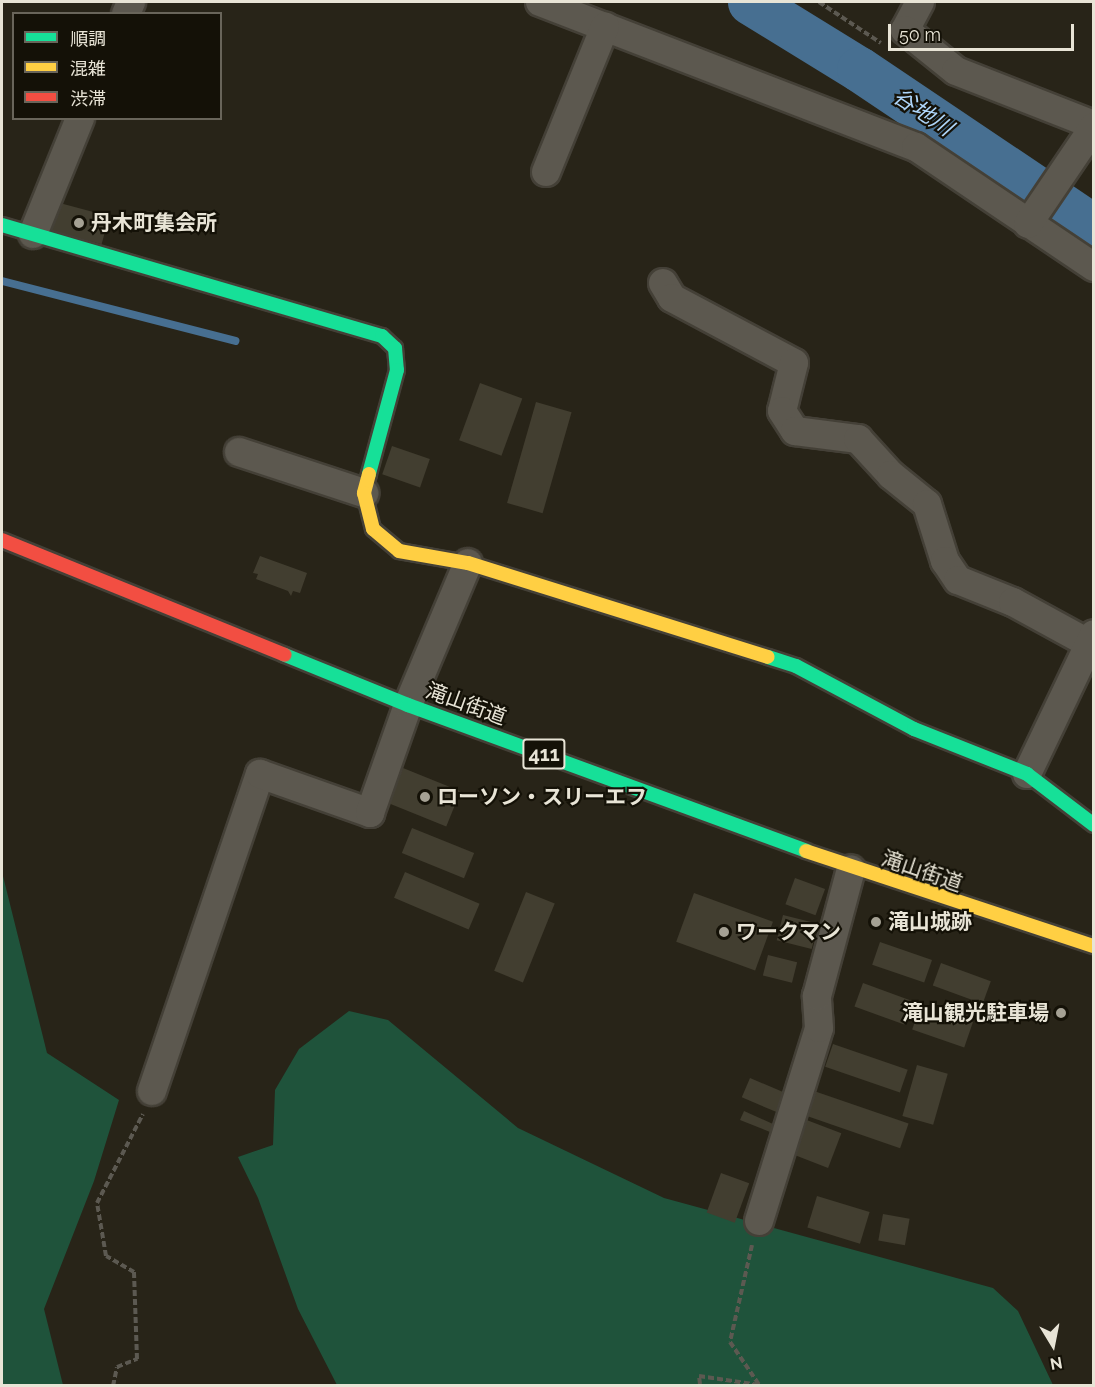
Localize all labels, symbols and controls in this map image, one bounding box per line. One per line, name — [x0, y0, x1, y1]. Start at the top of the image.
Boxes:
legend — [12, 12, 222, 120]
scale bar — [891, 12, 1077, 50]
text: 50 m — [899, 24, 941, 45]
text: 順調 — [70, 28, 106, 49]
text: 混雑 — [70, 58, 106, 79]
water label: 谷地川 — [888, 83, 958, 141]
text: 渋滞 — [70, 88, 106, 109]
place label: 丹木町集会所 — [91, 210, 217, 236]
marker: 丹木町集会所 — [72, 216, 86, 230]
street label: 滝山街道 — [422, 678, 510, 730]
road number: 411 — [522, 737, 566, 771]
place label: ローソン・スリーエフ — [437, 784, 647, 810]
marker: ローソン・スリーエフ — [418, 790, 432, 804]
street label: 滝山街道 — [878, 845, 966, 897]
place label: 滝山城跡 — [888, 909, 972, 935]
marker: 滝山城跡 — [869, 915, 883, 929]
place label: ワークマン — [736, 919, 841, 945]
marker: ワークマン — [717, 925, 731, 939]
place label: 滝山観光駐車場 — [902, 1000, 1049, 1026]
marker: 滝山観光駐車場 — [1054, 1006, 1068, 1020]
north arrow — [1023, 1315, 1083, 1375]
text: N — [1049, 1353, 1064, 1374]

